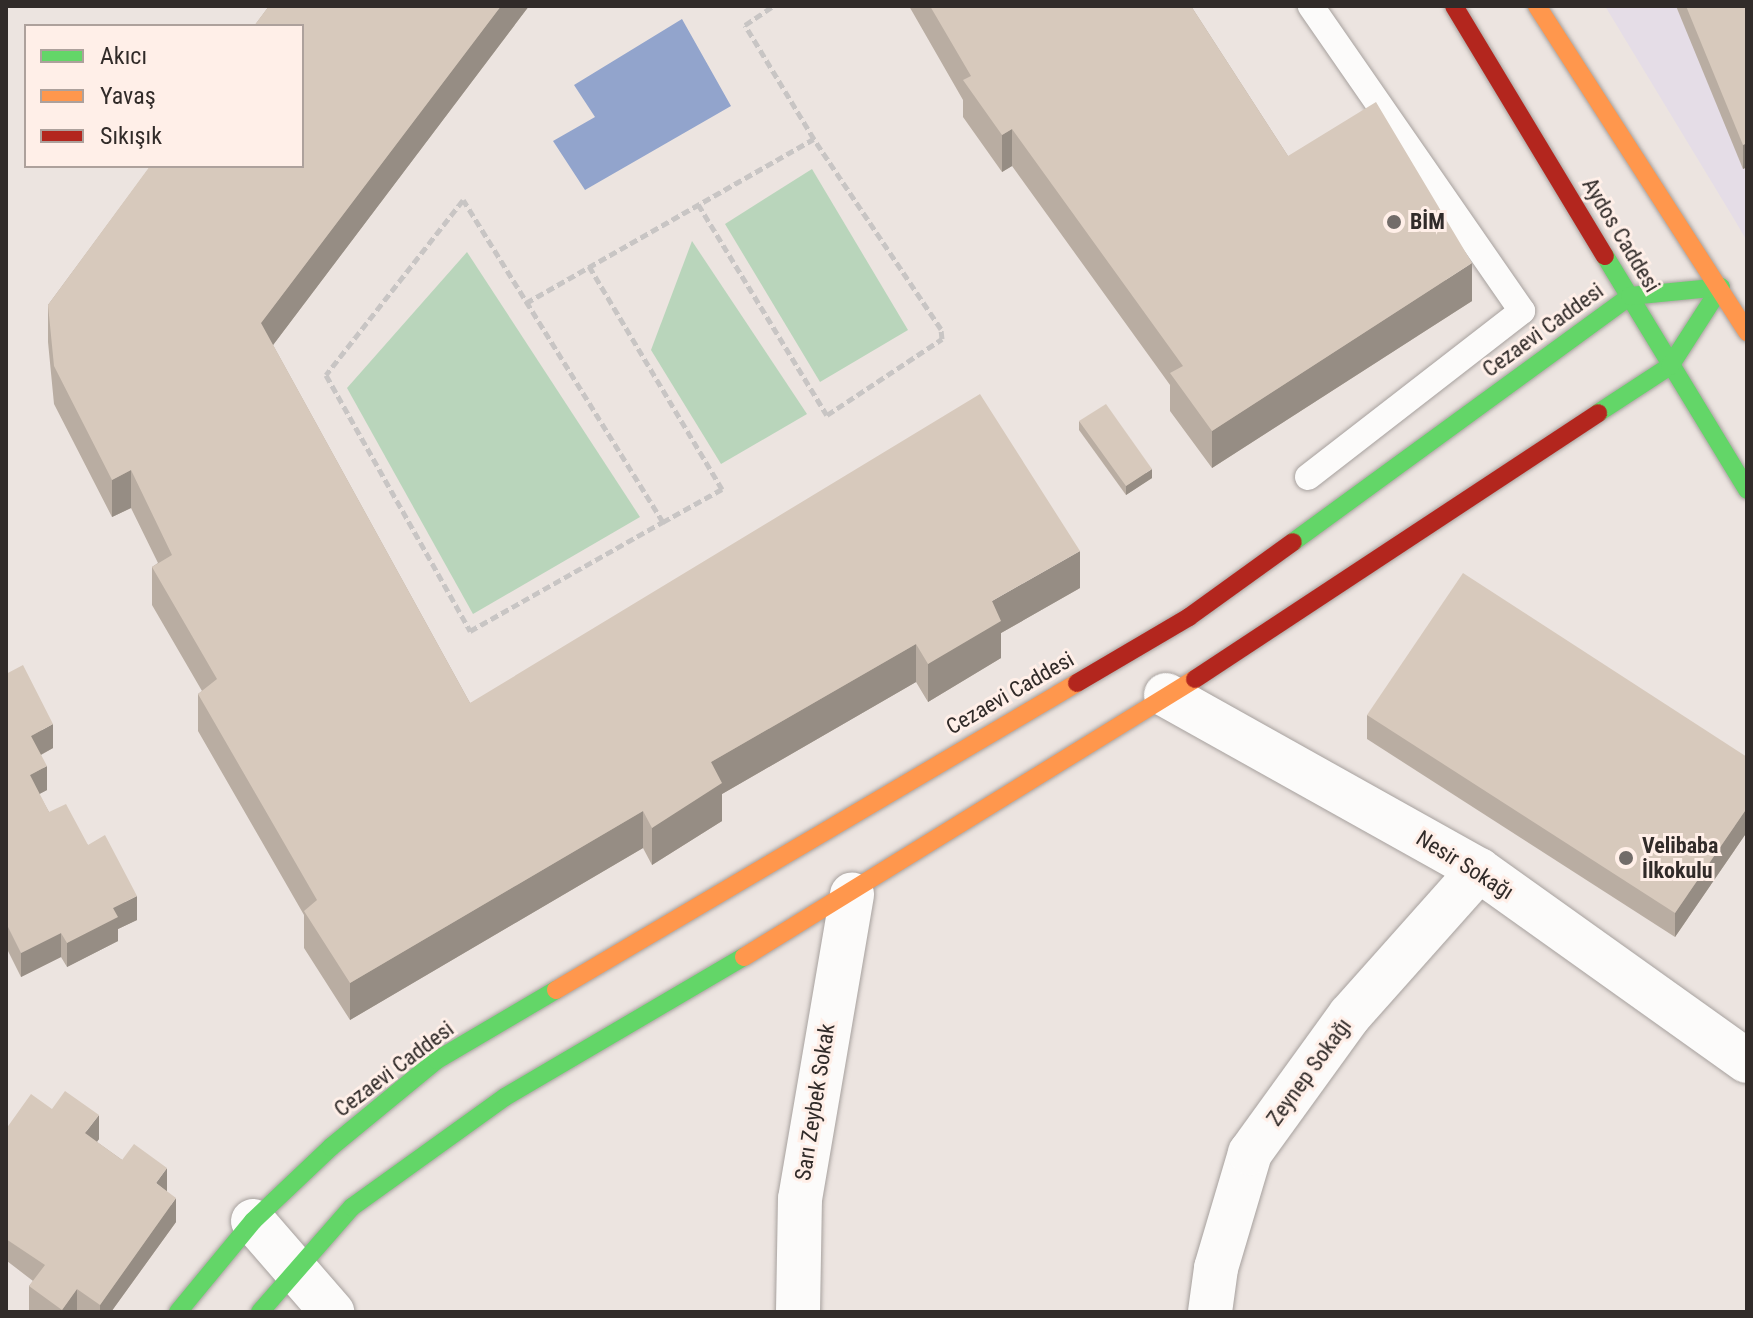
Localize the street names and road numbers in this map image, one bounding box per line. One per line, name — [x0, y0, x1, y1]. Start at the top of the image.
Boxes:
street label: Aydos Caddesi — [1577, 173, 1665, 297]
street label: Cezaevi Caddesi — [1477, 277, 1609, 383]
street label: Cezaevi Caddesi — [942, 646, 1078, 740]
street label: Nesir Sokağı — [1411, 825, 1519, 905]
street label: Zeynep Sokağı — [1261, 1013, 1357, 1131]
street label: Cezaevi Caddesi — [329, 1015, 459, 1123]
street label: Sarı Zeybek Sokak — [790, 1022, 840, 1182]

